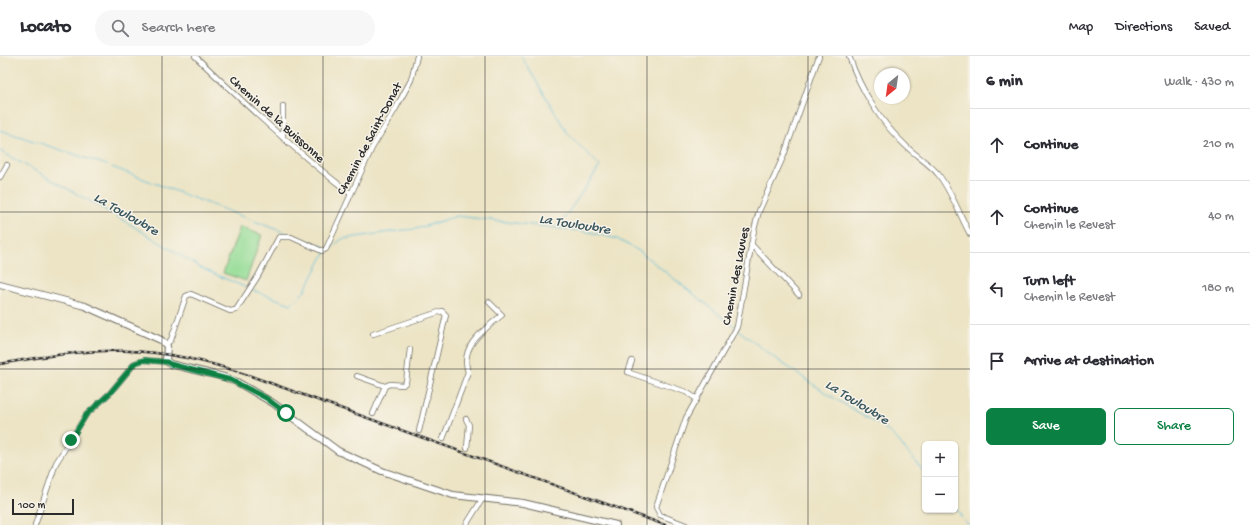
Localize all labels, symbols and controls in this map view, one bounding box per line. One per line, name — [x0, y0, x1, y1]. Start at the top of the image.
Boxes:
search box — [95, 10, 375, 46]
text: Locato — [20, 16, 71, 39]
icon: search — [109, 17, 131, 39]
text: Search here — [141, 19, 215, 37]
text: Map — [1069, 19, 1093, 36]
text: Directions — [1115, 19, 1172, 36]
text: Saved — [1194, 19, 1230, 36]
north arrow — [874, 68, 910, 104]
text: 6 min — [986, 72, 1022, 92]
street label: Chemin de la Buissonne — [225, 73, 327, 167]
text: Walk · 430 m — [1164, 75, 1234, 90]
street label: Chemin de Saint-Donat — [334, 79, 407, 198]
icon: ahead — [986, 134, 1008, 156]
text: Continue — [1024, 136, 1078, 154]
text: 210 m — [1203, 137, 1234, 152]
water label: La Touloubre — [90, 190, 162, 241]
text: Continue — [1024, 200, 1078, 218]
icon: ahead — [986, 206, 1008, 228]
text: 40 m — [1208, 209, 1234, 224]
water label: La Touloubre — [538, 211, 612, 240]
text: Chemin le Revest — [1024, 218, 1115, 233]
street label: Chemin des Lauves — [720, 225, 754, 327]
text: Turn left — [1024, 272, 1075, 290]
icon: left — [986, 278, 1008, 300]
text: 180 m — [1202, 281, 1234, 296]
text: Chemin le Revest — [1024, 290, 1115, 305]
icon: arrive — [986, 350, 1008, 372]
text: Arrive at destination — [1024, 352, 1154, 370]
water label: La Touloubre — [822, 377, 892, 430]
route start — [277, 404, 295, 422]
button: Save — [986, 408, 1106, 445]
button: Share — [1114, 408, 1234, 445]
route end — [62, 431, 80, 449]
map controls — [922, 441, 958, 513]
button: + — [922, 441, 958, 477]
button: − — [922, 477, 958, 513]
scale bar — [12, 497, 74, 516]
text: 100 m — [18, 500, 45, 512]

